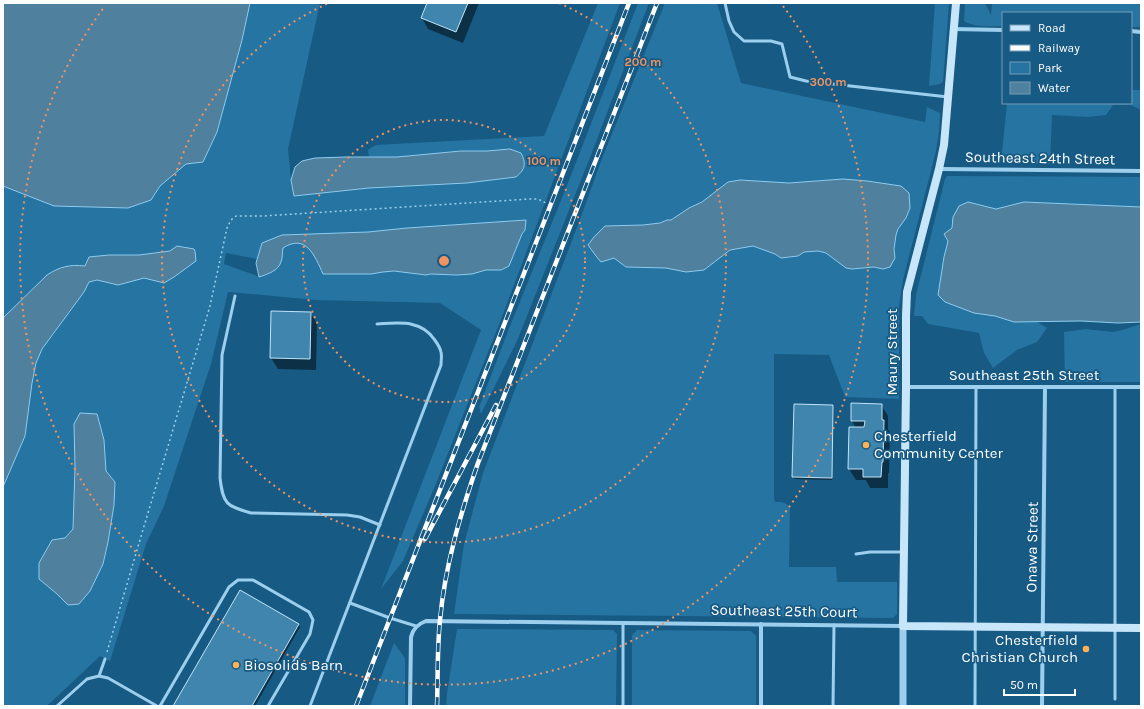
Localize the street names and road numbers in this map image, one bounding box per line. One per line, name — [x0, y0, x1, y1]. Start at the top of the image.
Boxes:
street label: Southeast 24th Street — [965, 148, 1116, 168]
street label: Maury Street — [883, 308, 901, 396]
street label: Southeast 25th Street — [949, 366, 1100, 384]
street label: Onawa Street — [1022, 501, 1042, 593]
street label: Southeast 25th Court — [710, 601, 858, 621]

